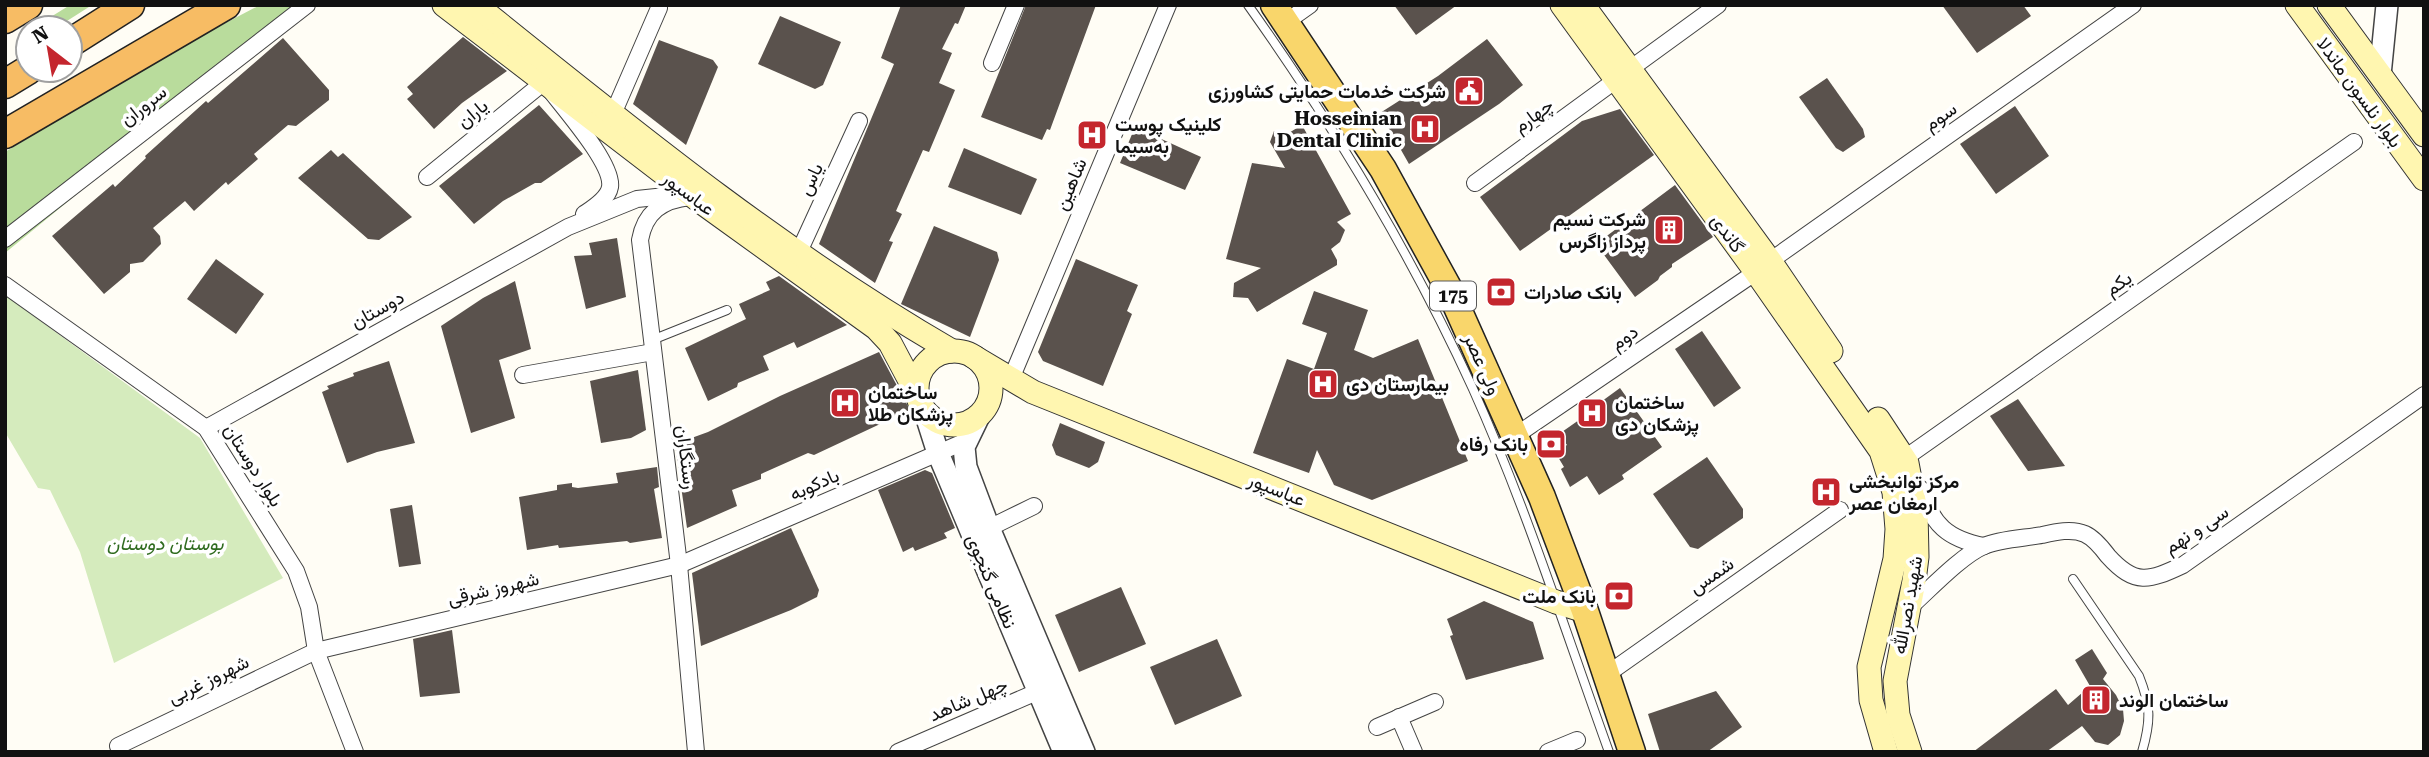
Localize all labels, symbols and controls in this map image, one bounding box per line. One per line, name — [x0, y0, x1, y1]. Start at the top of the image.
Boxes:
north arrow — [14, 14, 84, 84]
text: N — [28, 21, 53, 48]
street label: بلوار نلسون ماندلا — [2312, 33, 2407, 152]
public building icon: شرکت خدمات حمایتی کشاورزی — [1452, 74, 1486, 108]
street label: سروران — [115, 80, 171, 131]
place label: شرکت خدمات حمایتی کشاورزی — [1208, 80, 1446, 104]
street label: چهارم — [1509, 93, 1559, 139]
street label: یاران — [452, 94, 493, 133]
street label: سوم — [1919, 97, 1962, 137]
place label: Hosseinian Dental Clinic — [1277, 107, 1402, 152]
hospital icon: Hosseinian Dental Clinic — [1408, 112, 1442, 146]
place label: کلینیک پوست به‌سیما — [1115, 113, 1222, 158]
hospital icon: کلینیک پوست به‌سیما — [1075, 118, 1109, 152]
street label: شاهین — [1049, 155, 1092, 214]
street label: یاس — [793, 159, 828, 199]
street label: عباسپور — [656, 166, 719, 222]
place label: شرکت نسیم پرداز زاگرس — [1553, 208, 1646, 255]
street label: گاندی — [1706, 209, 1749, 257]
building icon: شرکت نسیم پرداز زاگرس — [1652, 213, 1686, 247]
street label: یکم — [2100, 266, 2137, 302]
bank icon: بانک صادرات — [1484, 275, 1518, 309]
place label: بانک صادرات — [1524, 281, 1622, 305]
road number: 175 — [1430, 282, 1476, 310]
street label: دوستان — [346, 285, 408, 333]
street label: دوم — [1606, 320, 1643, 356]
street label: ولی عصر — [1458, 329, 1506, 398]
hospital icon: بیمارستان دی — [1306, 367, 1340, 401]
place label: بیمارستان دی — [1346, 373, 1449, 397]
place label: ساختمان پزشکان طلا — [868, 381, 953, 428]
hospital icon: ساختمان پزشکان طلا — [828, 386, 862, 420]
place label: ساختمان پزشکان دی — [1615, 391, 1699, 438]
hospital icon: ساختمان پزشکان دی — [1575, 396, 1609, 430]
street label: بلوار دوستان — [219, 420, 288, 511]
street label: رستگاران — [671, 424, 702, 490]
bank icon: بانک رفاه — [1534, 427, 1568, 461]
place label: بانک رفاه — [1460, 433, 1528, 457]
street label: بادکوبه — [786, 463, 843, 505]
street label: عباسپور — [1243, 467, 1309, 513]
place label: مرکز توانبخشی ارمغان عصر — [1848, 470, 1959, 516]
hospital icon: مرکز توانبخشی ارمغان عصر — [1809, 475, 1843, 509]
street label: سی و نهم — [2160, 500, 2233, 560]
street label: نظامی گنجوی — [961, 530, 1022, 632]
park label: بوستان دوستان — [107, 532, 225, 555]
street label: شمس — [1684, 552, 1738, 599]
street label: شهید نصرالله — [1888, 554, 1927, 656]
street label: شهروز شرقی — [445, 567, 541, 610]
bank icon: بانک ملت — [1602, 579, 1636, 613]
place label: بانک ملت — [1522, 585, 1596, 608]
street label: شهروز غربی — [164, 650, 253, 709]
street label: چهل شاهد — [926, 673, 1012, 728]
building icon: ساختمان الوند — [2079, 683, 2113, 717]
place label: ساختمان الوند — [2119, 689, 2228, 713]

